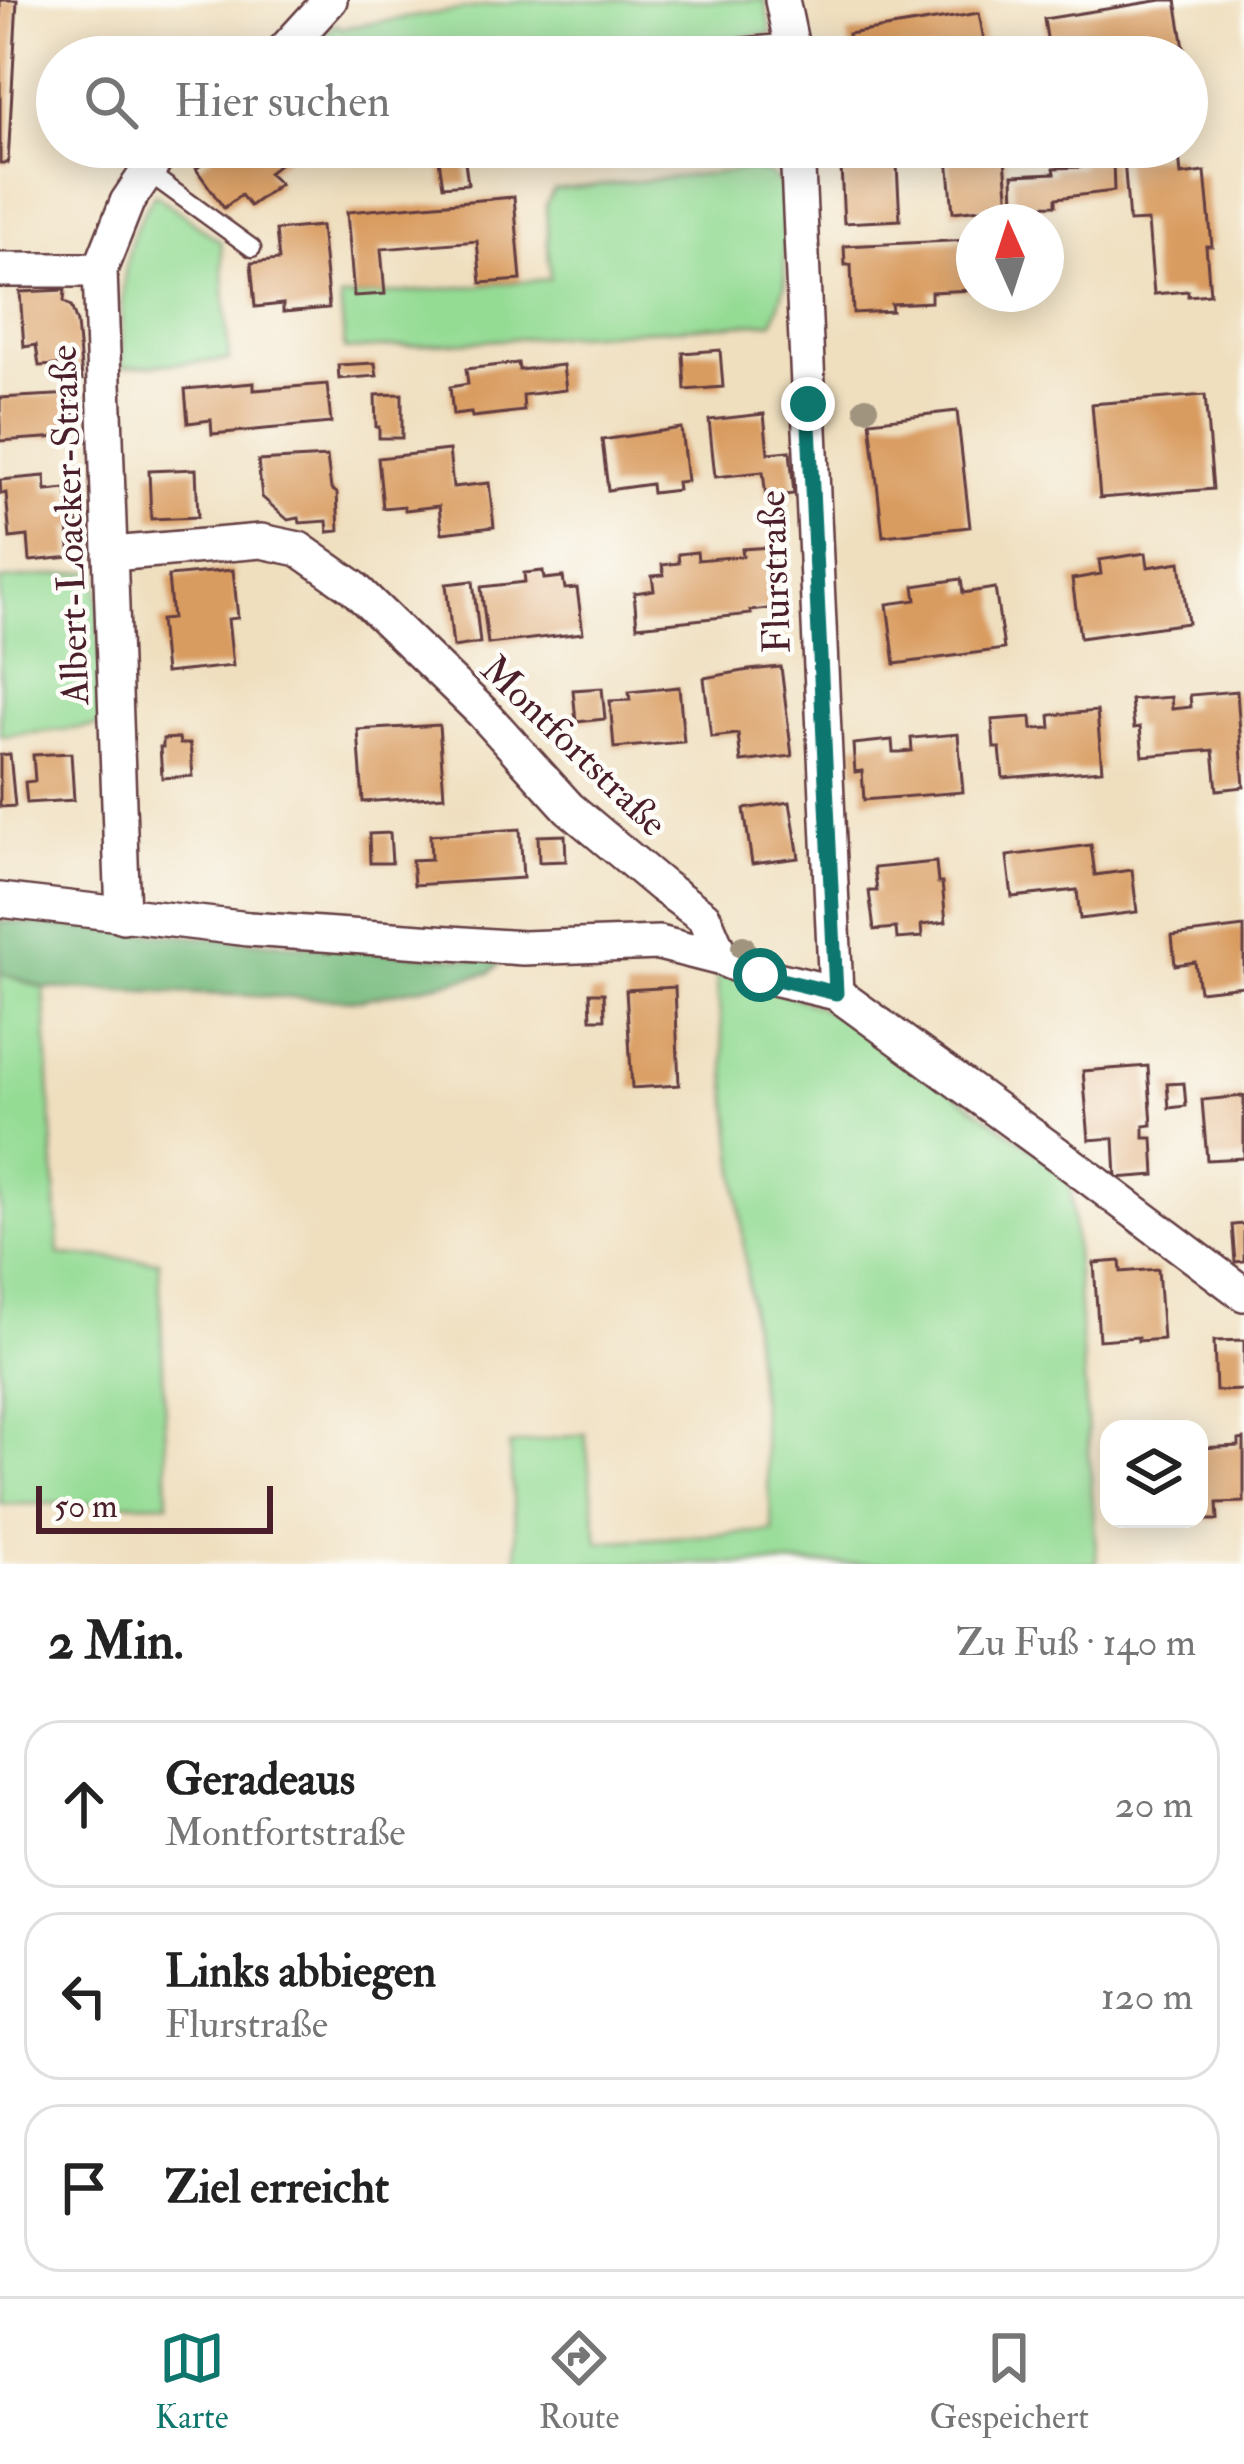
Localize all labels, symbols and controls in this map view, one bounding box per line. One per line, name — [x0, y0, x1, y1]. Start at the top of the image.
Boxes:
search box — [36, 36, 1208, 168]
icon: search — [78, 69, 144, 135]
text: Hier suchen — [174, 74, 390, 130]
north arrow — [956, 204, 1064, 312]
street label: Albert-Loacker-Straße — [39, 344, 100, 707]
route end — [781, 377, 835, 431]
street label: Flurstraße — [747, 490, 802, 654]
street label: Montfortstraße — [470, 645, 678, 847]
route start — [733, 948, 787, 1002]
map controls — [1100, 1420, 1208, 1528]
button: layers — [1100, 1420, 1208, 1528]
scale bar — [36, 1480, 273, 1533]
text: 50 m — [54, 1486, 118, 1527]
text: 2 Min. — [48, 1610, 184, 1674]
text: Zu Fuß · 140 m — [956, 1618, 1196, 1667]
text: Geradeaus — [165, 1752, 355, 1808]
icon: ahead — [51, 1771, 117, 1837]
text: 20 m — [1115, 1780, 1193, 1829]
text: Montfortstraße — [165, 1808, 406, 1857]
text: Links abbiegen — [165, 1944, 436, 2000]
icon: left — [51, 1963, 117, 2029]
text: 120 m — [1101, 1972, 1193, 2021]
text: Flurstraße — [165, 2000, 328, 2049]
icon: arrive — [51, 2155, 117, 2221]
text: Ziel erreicht — [165, 2160, 389, 2216]
tab: Karte — [155, 2325, 229, 2438]
tab: Route — [539, 2325, 619, 2438]
tab: Gespeichert — [930, 2325, 1089, 2438]

